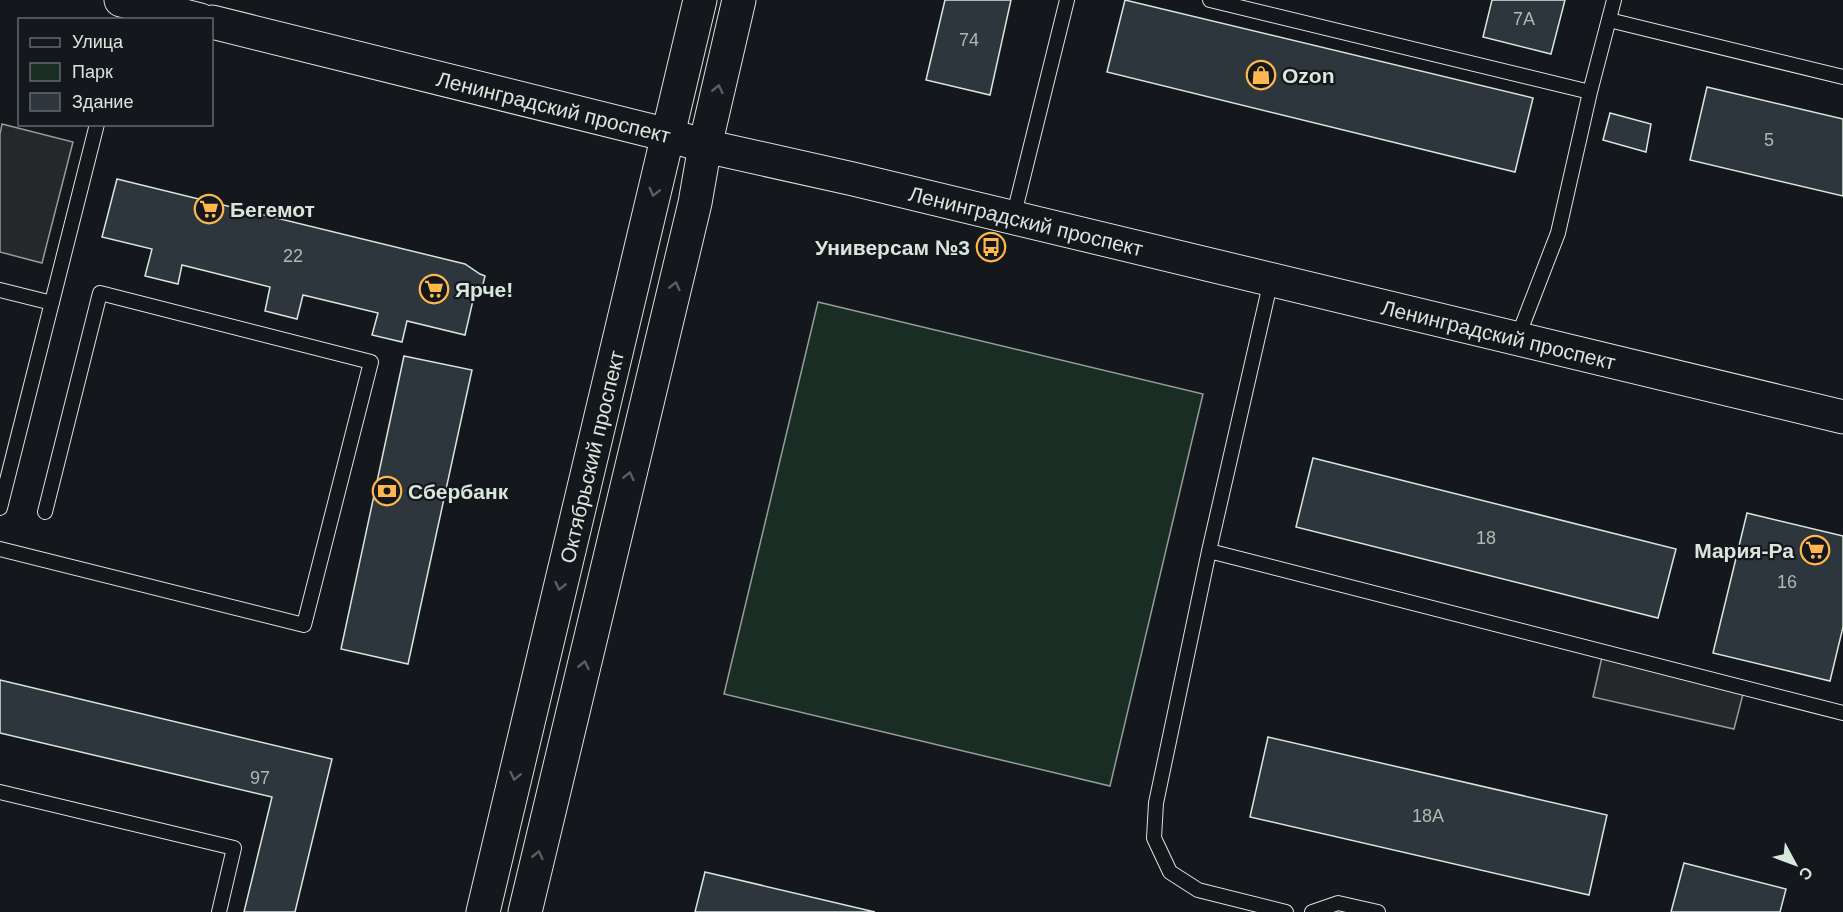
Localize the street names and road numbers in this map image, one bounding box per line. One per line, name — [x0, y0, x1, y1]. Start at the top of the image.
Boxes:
street label: Ленинградский проспект — [434, 67, 673, 147]
street label: Ленинградский проспект — [907, 181, 1146, 260]
street label: Ленинградский проспект — [1379, 295, 1618, 374]
street label: Октябрьский проспект — [555, 348, 628, 565]

